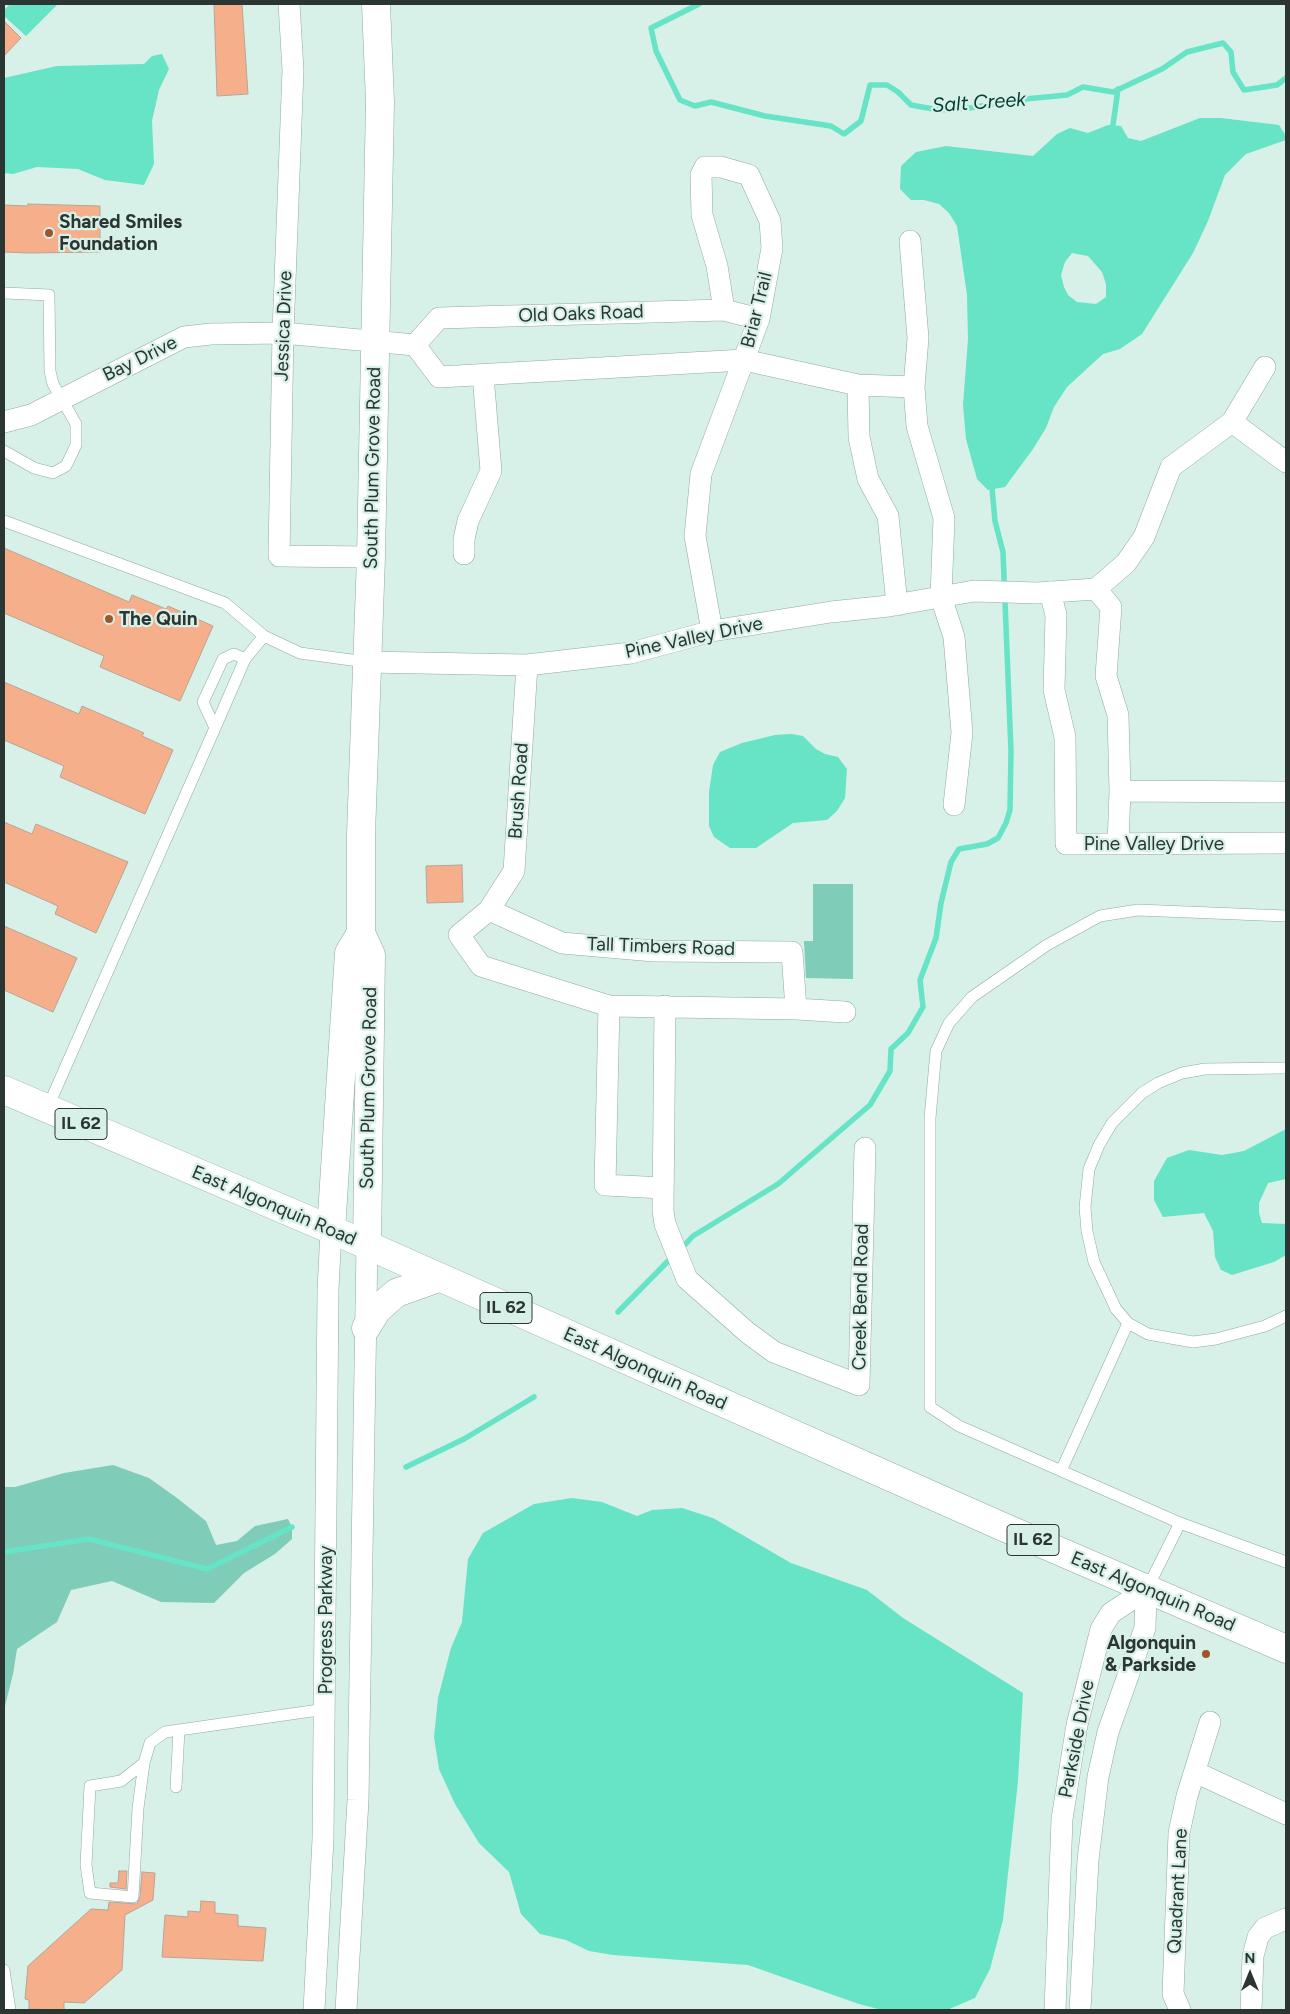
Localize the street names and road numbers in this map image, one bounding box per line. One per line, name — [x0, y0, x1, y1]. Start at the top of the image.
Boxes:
street label: Jessica Drive — [271, 270, 297, 382]
street label: Briar Trail — [737, 270, 777, 350]
street label: Old Oaks Road — [518, 300, 644, 328]
street label: Bay Drive — [99, 331, 181, 387]
street label: South Plum Grove Road — [360, 367, 386, 569]
street label: Pine Valley Drive — [623, 612, 765, 664]
street label: Brush Road — [504, 742, 534, 840]
street label: Pine Valley Drive — [1084, 833, 1224, 855]
street label: Tall Timbers Road — [586, 933, 736, 961]
street label: South Plum Grove Road — [356, 987, 382, 1189]
road number: IL 62 — [55, 1108, 107, 1140]
street label: East Algonquin Road — [188, 1161, 360, 1251]
street label: Creek Bend Road — [848, 1223, 874, 1371]
road number: IL 62 — [480, 1292, 532, 1324]
street label: East Algonquin Road — [560, 1323, 730, 1415]
road number: IL 62 — [1007, 1524, 1059, 1556]
street label: Progress Parkway — [315, 1545, 337, 1695]
street label: East Algonquin Road — [1067, 1547, 1239, 1637]
street label: Parkside Drive — [1054, 1678, 1100, 1800]
street label: Quadrant Lane — [1163, 1828, 1193, 1954]

